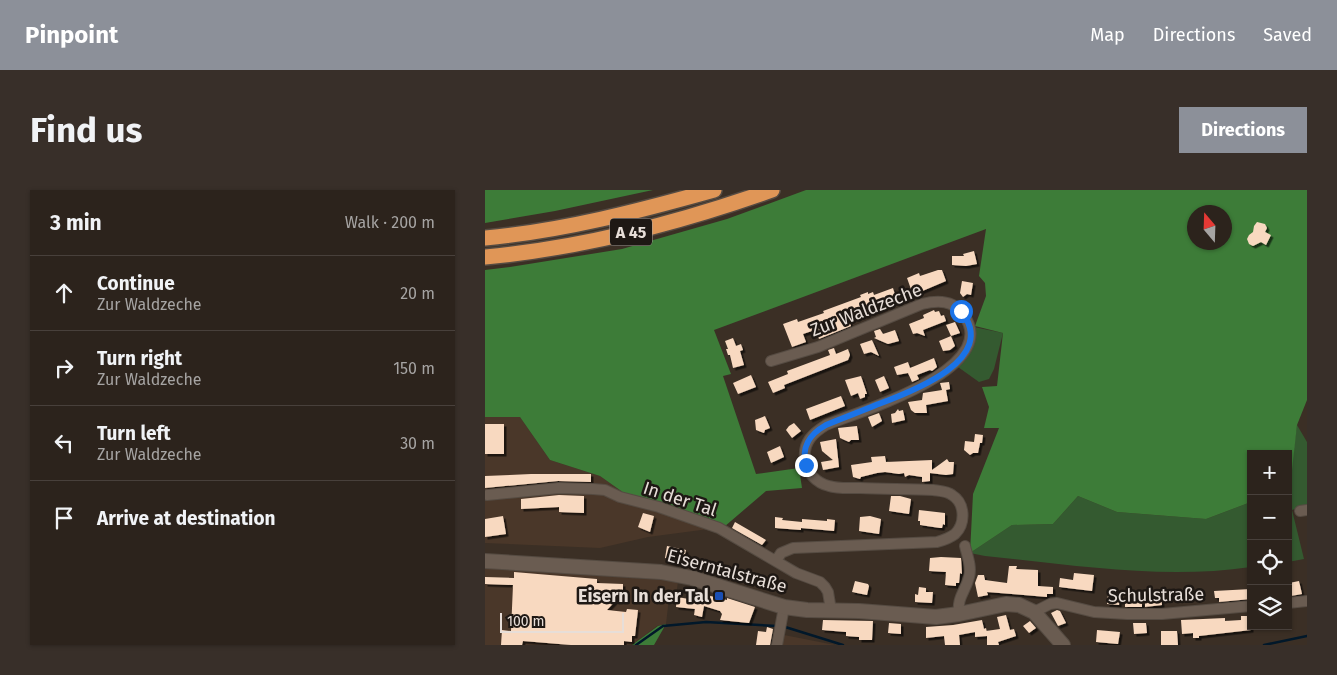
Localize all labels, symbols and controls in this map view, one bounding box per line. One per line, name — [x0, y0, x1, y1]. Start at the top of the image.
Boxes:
text: Pinpoint — [25, 21, 118, 49]
text: Map — [1090, 24, 1125, 46]
text: Directions — [1153, 24, 1235, 46]
text: Saved — [1263, 24, 1312, 46]
button: Directions — [1179, 107, 1307, 153]
text: Find us — [30, 109, 142, 151]
north arrow — [1187, 205, 1232, 250]
text: 3 min — [50, 210, 102, 236]
text: Walk · 200 m — [345, 213, 435, 232]
road number: A 45 — [610, 218, 652, 246]
text: Continue — [97, 272, 175, 295]
icon: ahead — [50, 279, 78, 307]
street label: Zur Waldzeche — [807, 279, 925, 341]
text: 20 m — [400, 284, 435, 303]
text: Zur Waldzeche — [97, 295, 202, 314]
route start — [950, 300, 973, 323]
text: Turn right — [97, 347, 182, 370]
icon: right — [50, 354, 78, 382]
text: 150 m — [393, 359, 435, 378]
text: Zur Waldzeche — [97, 370, 202, 389]
text: Turn left — [97, 422, 171, 445]
icon: left — [50, 429, 78, 457]
text: 30 m — [400, 434, 435, 453]
text: Zur Waldzeche — [97, 445, 202, 464]
map controls — [1247, 450, 1292, 630]
button: + — [1247, 450, 1292, 495]
route end — [795, 454, 818, 477]
street label: In der Tal — [640, 477, 720, 521]
button: − — [1247, 495, 1292, 540]
icon: arrive — [50, 504, 78, 532]
text: Arrive at destination — [97, 507, 276, 530]
button: locate — [1247, 540, 1292, 585]
street label: Eiserntalstraße — [665, 544, 789, 598]
street label: Schulstraße — [1108, 583, 1204, 607]
place label: Eisern In der Tal — [578, 585, 710, 607]
button: layers — [1247, 585, 1292, 630]
marker: Eisern In der Tal — [713, 590, 725, 602]
scale bar — [500, 610, 624, 633]
text: 100 m — [507, 613, 544, 630]

